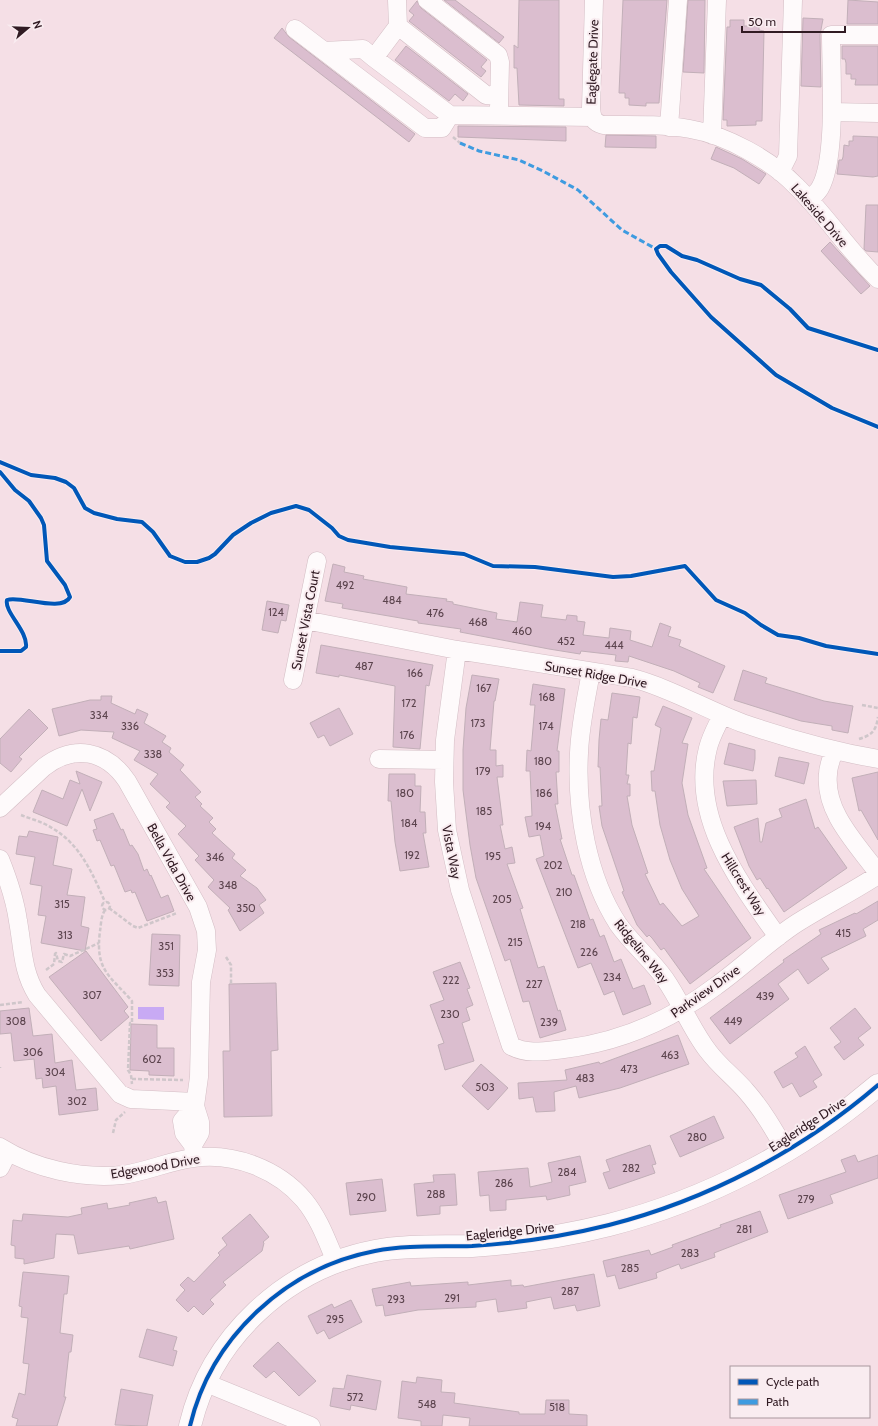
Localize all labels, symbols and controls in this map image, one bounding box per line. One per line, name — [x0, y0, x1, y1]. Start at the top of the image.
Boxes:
north arrow — [8, 8, 48, 48]
scale bar — [742, 8, 845, 34]
text: 50 m — [748, 14, 776, 29]
text: N — [30, 19, 45, 31]
street label: Eaglegate Drive — [583, 19, 601, 105]
street label: Lakeside Drive — [788, 180, 852, 250]
street label: Sunset Vista Court — [287, 568, 323, 671]
house number: 492 — [336, 578, 354, 592]
house number: 484 — [382, 593, 402, 607]
house number: 124 — [268, 605, 284, 619]
house number: 476 — [426, 606, 444, 620]
house number: 468 — [468, 615, 488, 629]
house number: 460 — [512, 624, 532, 638]
house number: 452 — [557, 634, 575, 648]
house number: 444 — [604, 638, 624, 652]
street label: Sunset Ridge Drive — [543, 657, 649, 691]
house number: 487 — [355, 659, 374, 673]
house number: 166 — [407, 666, 423, 680]
house number: 167 — [476, 681, 492, 695]
house number: 168 — [539, 690, 555, 704]
house number: 172 — [402, 696, 417, 710]
house number: 334 — [90, 708, 109, 722]
house number: 173 — [470, 716, 486, 730]
house number: 336 — [121, 719, 139, 733]
house number: 174 — [538, 719, 554, 733]
house number: 176 — [399, 728, 415, 742]
house number: 338 — [144, 747, 162, 761]
house number: 180 — [534, 754, 552, 768]
house number: 179 — [475, 764, 491, 778]
house number: 180 — [396, 786, 414, 800]
house number: 186 — [536, 786, 552, 800]
house number: 185 — [476, 804, 492, 818]
house number: 184 — [401, 816, 418, 830]
house number: 194 — [535, 819, 552, 833]
street label: Bella Vida Drive — [144, 820, 200, 904]
street label: Vista Way — [439, 824, 465, 881]
house number: 192 — [404, 848, 420, 862]
house number: 195 — [485, 849, 501, 863]
street label: Hillcrest Way — [718, 849, 770, 919]
house number: 346 — [206, 850, 224, 864]
house number: 202 — [543, 858, 563, 872]
house number: 348 — [219, 878, 237, 892]
house number: 210 — [555, 885, 573, 899]
house number: 205 — [492, 892, 512, 906]
house number: 315 — [54, 897, 70, 911]
house number: 350 — [236, 901, 256, 915]
street label: Ridgeline Way — [611, 916, 673, 987]
house number: 218 — [570, 917, 586, 931]
house number: 415 — [835, 926, 851, 940]
house number: 313 — [57, 928, 73, 942]
house number: 215 — [507, 935, 523, 949]
house number: 351 — [158, 939, 174, 953]
house number: 226 — [580, 945, 598, 959]
street label: Parkview Drive — [667, 961, 743, 1021]
house number: 353 — [156, 966, 174, 980]
house number: 234 — [603, 970, 622, 984]
house number: 222 — [442, 973, 460, 987]
house number: 227 — [525, 977, 543, 991]
house number: 307 — [82, 988, 102, 1002]
house number: 439 — [756, 989, 774, 1003]
house number: 230 — [440, 1007, 460, 1021]
house number: 308 — [6, 1014, 26, 1028]
house number: 449 — [724, 1014, 742, 1028]
house number: 239 — [540, 1015, 558, 1029]
house number: 306 — [23, 1045, 43, 1059]
house number: 463 — [661, 1048, 679, 1062]
house number: 602 — [142, 1052, 162, 1066]
house number: 473 — [620, 1062, 638, 1076]
house number: 304 — [45, 1065, 66, 1079]
house number: 483 — [576, 1071, 595, 1085]
house number: 503 — [475, 1080, 495, 1094]
street label: Eagleridge Drive — [765, 1093, 849, 1155]
house number: 302 — [67, 1094, 87, 1108]
house number: 280 — [687, 1130, 707, 1144]
street label: Edgewood Drive — [109, 1150, 201, 1182]
house number: 282 — [622, 1161, 640, 1175]
house number: 284 — [558, 1165, 577, 1179]
house number: 286 — [495, 1176, 513, 1190]
house number: 288 — [426, 1187, 446, 1201]
house number: 290 — [356, 1190, 376, 1204]
house number: 279 — [797, 1192, 815, 1206]
street label: Eagleridge Drive — [465, 1218, 555, 1244]
house number: 281 — [736, 1222, 752, 1236]
house number: 283 — [681, 1246, 699, 1260]
house number: 285 — [621, 1261, 639, 1275]
house number: 287 — [561, 1284, 579, 1298]
house number: 291 — [444, 1291, 460, 1305]
house number: 293 — [387, 1292, 405, 1306]
house number: 295 — [326, 1312, 344, 1326]
legend — [730, 1366, 870, 1418]
text: Cycle path — [766, 1374, 819, 1389]
house number: 572 — [346, 1390, 364, 1404]
text: Path — [766, 1394, 789, 1409]
house number: 548 — [418, 1397, 436, 1411]
house number: 518 — [549, 1400, 565, 1414]

